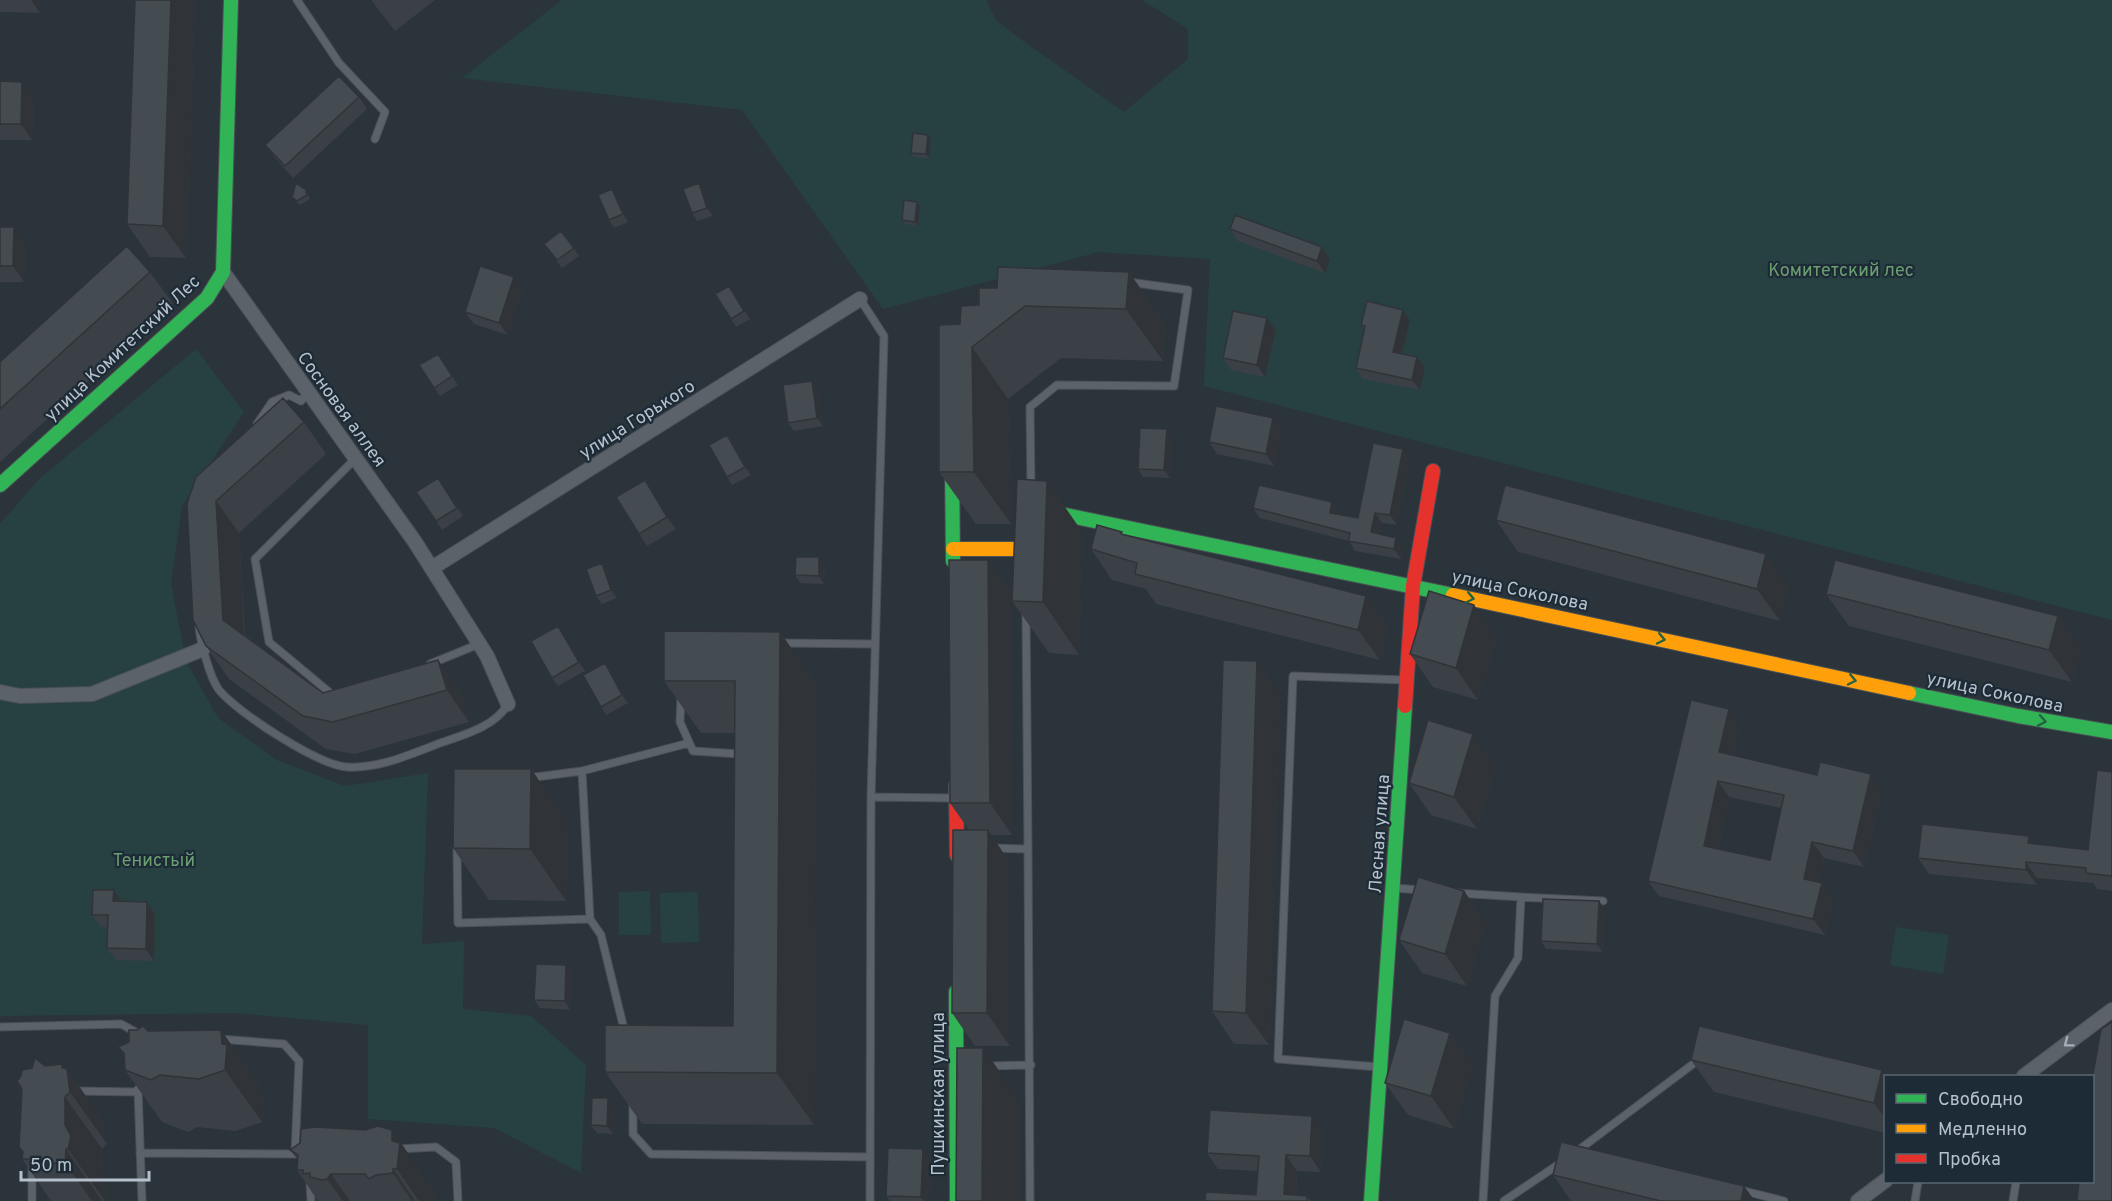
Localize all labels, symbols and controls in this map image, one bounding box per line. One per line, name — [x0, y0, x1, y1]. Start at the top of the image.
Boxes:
park label: Комитетский лес — [1768, 260, 1914, 283]
street label: улица Комитетский Лес — [40, 271, 206, 427]
street label: Сосновая аллея — [291, 348, 390, 472]
street label: улица Горького — [576, 375, 700, 465]
street label: улица Соколова — [1449, 566, 1590, 617]
one-way arrow — [1465, 591, 1475, 604]
one-way arrow — [1656, 632, 1666, 645]
street label: улица Соколова — [1924, 668, 2065, 719]
one-way arrow — [1846, 673, 1856, 686]
one-way arrow — [2038, 714, 2047, 726]
street label: Лесная улица — [1365, 774, 1396, 894]
park label: Тенистый — [113, 850, 195, 873]
street label: Пушкинская улица — [928, 1012, 951, 1176]
one-way arrow — [2063, 1036, 2074, 1047]
legend — [1884, 1075, 2094, 1183]
text: Свободно — [1938, 1089, 2023, 1112]
text: Медленно — [1938, 1119, 2027, 1142]
scale bar — [21, 1144, 148, 1182]
text: Пробка — [1938, 1149, 2001, 1172]
text: 50 m — [30, 1155, 72, 1178]

